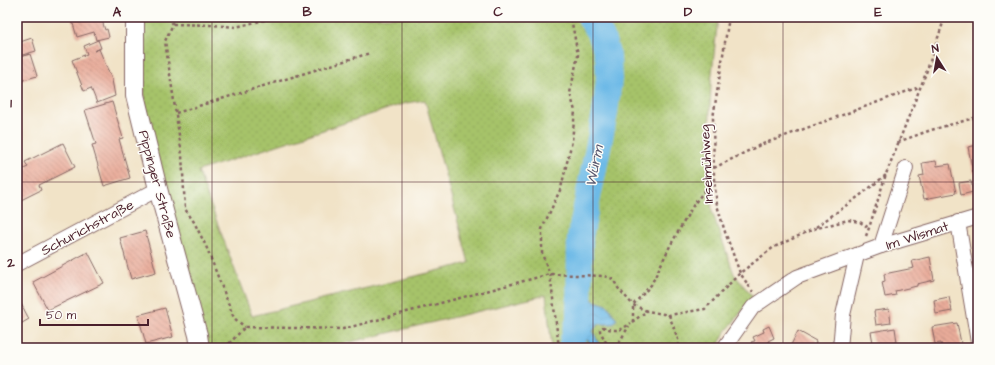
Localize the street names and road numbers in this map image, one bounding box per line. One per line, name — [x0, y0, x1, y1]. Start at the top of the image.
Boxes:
street label: Inselmühlweg — [695, 124, 719, 204]
street label: Pippinger Straße — [133, 128, 181, 241]
street label: Schurichstraße — [37, 195, 138, 261]
street label: Im Wismat — [883, 216, 951, 255]

